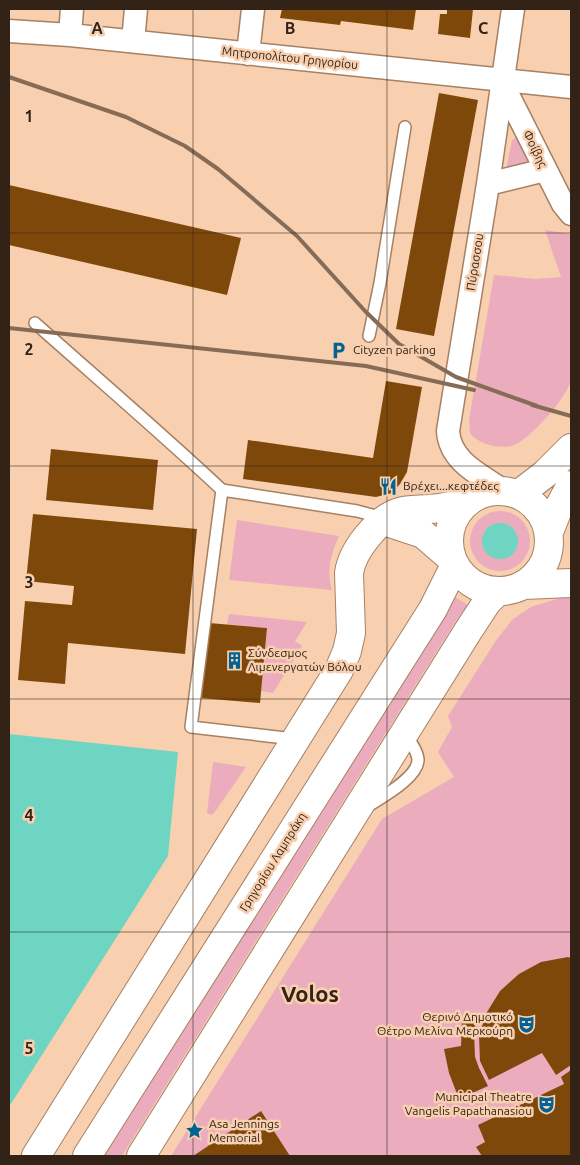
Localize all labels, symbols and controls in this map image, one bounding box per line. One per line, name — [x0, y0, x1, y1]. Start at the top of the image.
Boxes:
text: A — [91, 19, 103, 37]
text: B — [285, 19, 295, 37]
text: C — [478, 19, 488, 37]
street label: Μητροπολίτου Γρηγορίου — [221, 44, 359, 71]
text: 1 — [24, 107, 34, 125]
street label: Φοίβης — [520, 128, 550, 171]
street label: Πύρασσου — [464, 232, 485, 292]
text: 2 — [24, 340, 34, 358]
parking icon: Cityzen parking — [329, 340, 349, 360]
place label: Cityzen parking — [353, 343, 436, 356]
restaurant icon: Βρέχει...κεφτέδες — [379, 476, 399, 496]
place label: Βρέχει...κεφτέδες — [403, 479, 499, 493]
text: 3 — [24, 573, 34, 591]
place label: Σύνδεσμος Λιμενεργατών Βόλου — [248, 646, 362, 673]
building icon: Σύνδεσμος Λιμενεργατών Βόλου — [224, 650, 244, 670]
text: 4 — [24, 806, 34, 824]
street label: Γρηγορίου Λαμπράκη — [237, 810, 308, 914]
district label: Volos — [281, 981, 339, 1006]
place label: Θερινό Δημοτικό Θέτρο Μελίνα Μερκούρη — [377, 1010, 513, 1037]
theatre icon: Θερινό Δημοτικό Θέτρο Μελίνα Μερκούρη — [517, 1014, 537, 1034]
text: 5 — [24, 1039, 34, 1057]
place label: Municipal Theatre Vangelis Papathanasiou — [405, 1090, 532, 1117]
theatre icon: Municipal Theatre Vangelis Papathanasiou — [536, 1094, 556, 1114]
place label: Asa Jennings Memorial — [209, 1117, 279, 1144]
place icon: Asa Jennings Memorial — [185, 1121, 205, 1141]

